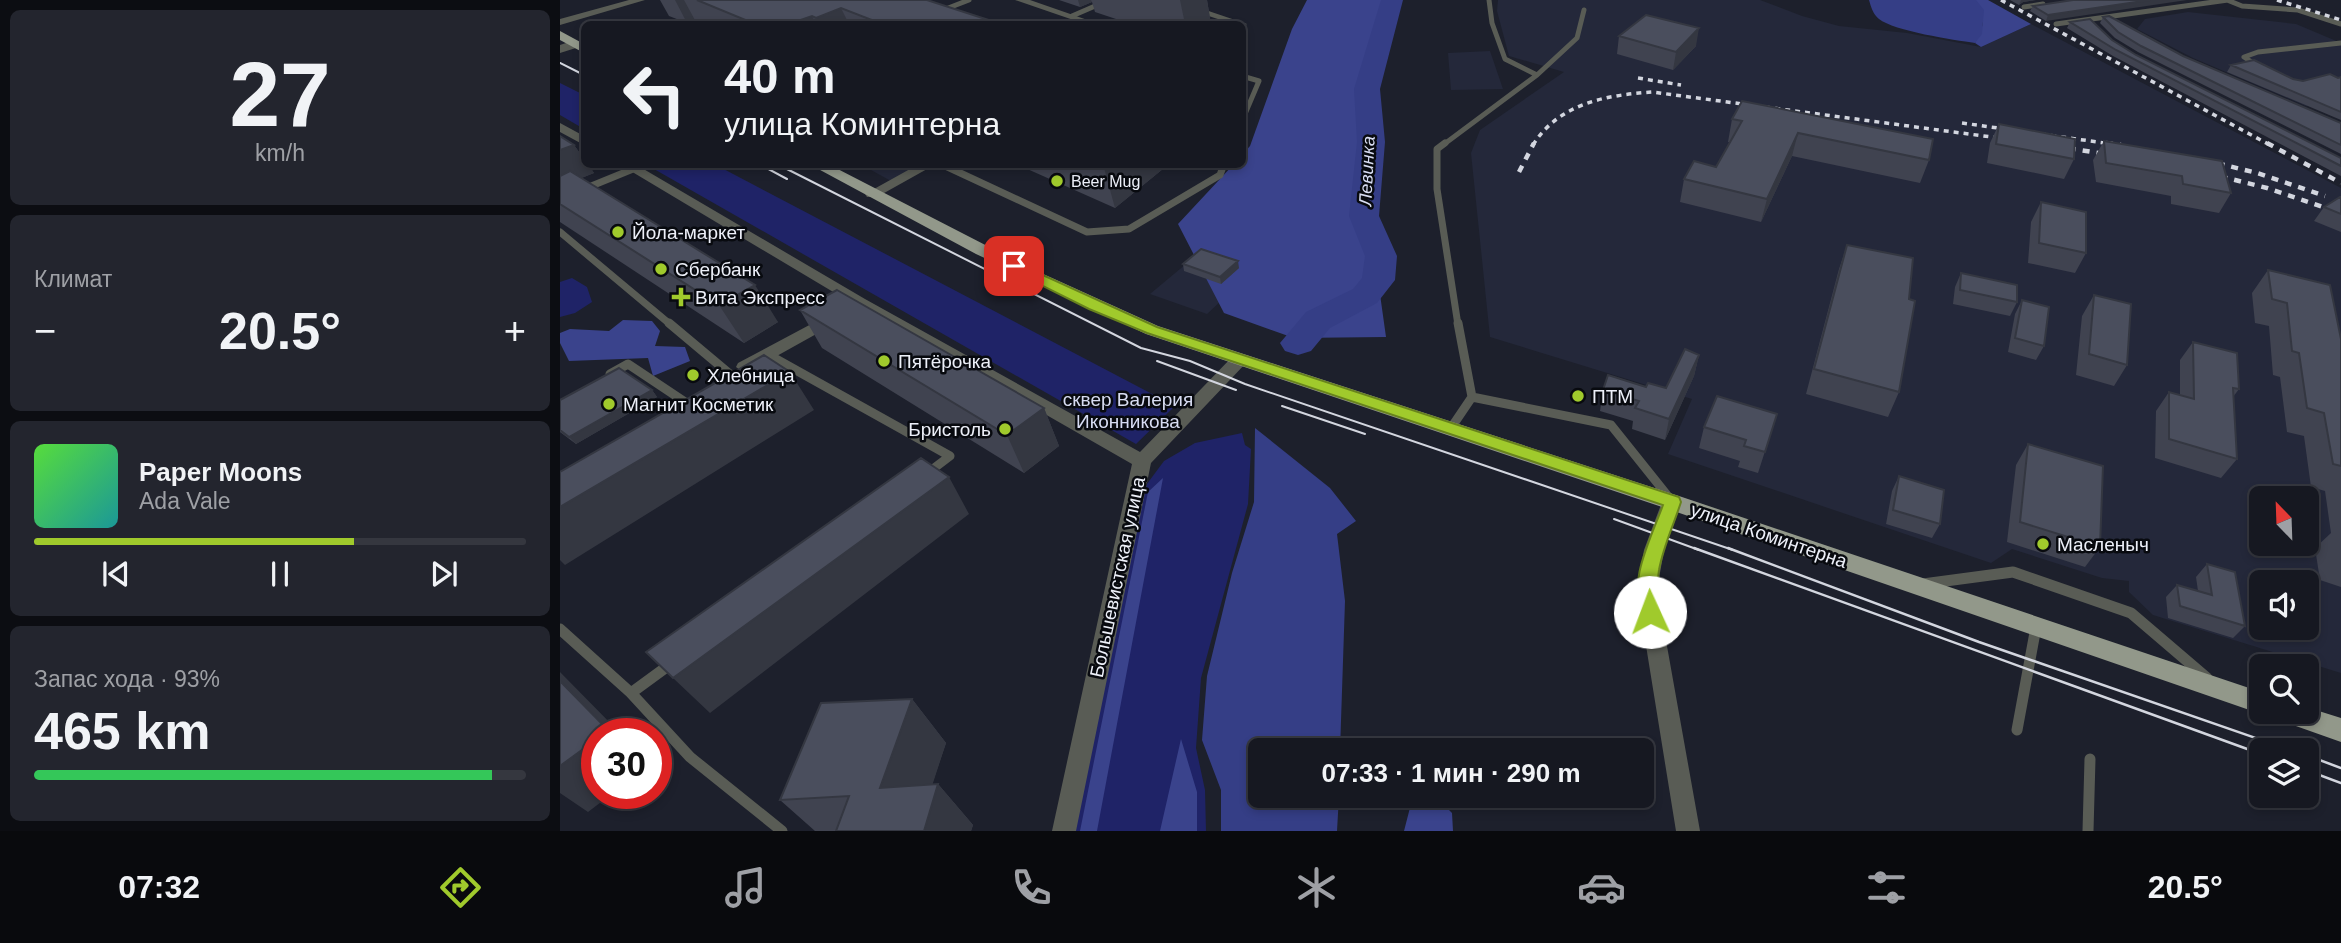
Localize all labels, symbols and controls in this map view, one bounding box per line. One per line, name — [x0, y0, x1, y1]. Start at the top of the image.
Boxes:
text: 27 — [229, 44, 331, 145]
icon: left — [609, 49, 700, 140]
text: 40 m — [724, 49, 836, 103]
text: улица Коминтерна — [724, 106, 1000, 142]
water label: Левинка — [1355, 135, 1379, 208]
text: km/h — [255, 140, 305, 166]
marker: Beer Mug — [1049, 173, 1065, 189]
place label: Beer Mug — [1071, 173, 1140, 190]
place label: Йола-маркет — [632, 222, 745, 243]
marker: Йола-маркет — [610, 224, 626, 240]
pin — [984, 236, 1044, 296]
icon: arrive — [995, 247, 1033, 285]
place label: Сбербанк — [675, 259, 761, 280]
marker: Сбербанк — [653, 261, 669, 277]
text: Климат — [34, 266, 112, 292]
place label: Вита Экспресс — [695, 287, 825, 308]
marker: Вита Экспресс — [673, 289, 689, 305]
text: 20.5° — [219, 302, 341, 360]
text: − — [34, 310, 56, 352]
text: + — [504, 310, 526, 352]
place label: Пятёрочка — [898, 351, 992, 372]
marker: Пятёрочка — [876, 353, 892, 369]
place label: Хлебница — [707, 365, 795, 386]
marker: Хлебница — [685, 367, 701, 383]
place label: ПТМ — [1592, 386, 1633, 407]
marker: ПТМ — [1570, 388, 1586, 404]
park label: сквер Валерия Иконникова — [1063, 389, 1193, 432]
place label: Магнит Косметик — [623, 394, 774, 415]
marker: Магнит Косметик — [601, 396, 617, 412]
place label: Бристоль — [908, 419, 991, 440]
marker: Бристоль — [997, 421, 1013, 437]
text: Paper Moons — [139, 457, 302, 487]
street label: Большевистская улица — [1086, 474, 1149, 679]
north arrow — [2249, 486, 2319, 556]
map controls — [2249, 486, 2319, 808]
text: Ada Vale — [139, 488, 231, 514]
street label: улица Коминтерна — [1688, 499, 1850, 572]
place label: Масленыч — [2057, 534, 2149, 555]
marker: Масленыч — [2035, 536, 2051, 552]
icon: previous — [97, 555, 135, 593]
icon: pause — [261, 555, 299, 593]
icon: next — [425, 555, 463, 593]
button: sound — [2249, 570, 2319, 640]
position arrow — [1613, 575, 1687, 649]
button: search — [2249, 654, 2319, 724]
text: Запас хода · 93% — [34, 666, 220, 692]
text: 465 km — [34, 702, 210, 760]
speed limit sign: 30 — [581, 718, 672, 809]
button: layers — [2249, 738, 2319, 808]
text: 07:33 · 1 мин · 290 m — [1321, 758, 1581, 788]
icon: directions — [436, 863, 485, 912]
icon: music — [721, 863, 770, 912]
icon: phone — [1007, 863, 1056, 912]
icon: climate — [1292, 863, 1341, 912]
icon: car — [1577, 863, 1626, 912]
icon: filters — [1862, 863, 1911, 912]
text: 07:32 — [118, 869, 200, 905]
text: 20.5° — [2148, 869, 2223, 905]

